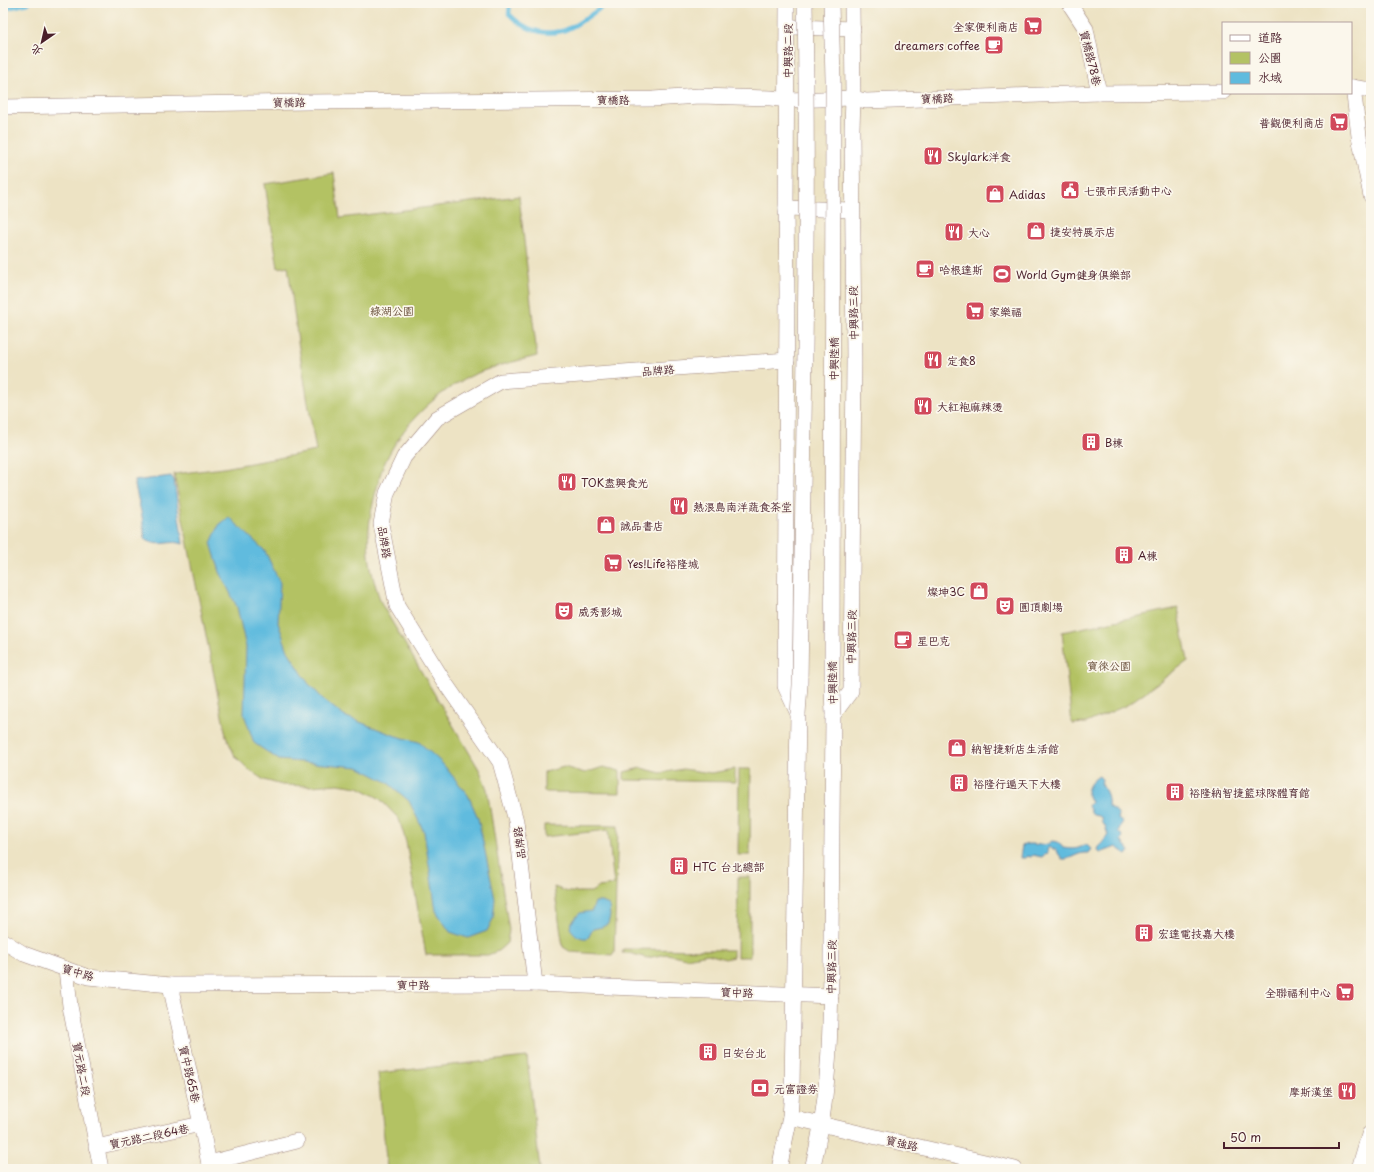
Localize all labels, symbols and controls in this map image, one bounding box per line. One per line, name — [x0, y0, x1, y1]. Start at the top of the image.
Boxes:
supermarket icon: 全家便利商店 — [1022, 15, 1044, 37]
place label: 全家便利商店 — [953, 18, 1019, 35]
north arrow — [22, 22, 62, 62]
legend — [1222, 22, 1352, 94]
street label: 中興路二段 — [779, 24, 796, 79]
street label: 寶橋路78巷 — [1076, 28, 1106, 88]
text: 道路 — [1258, 28, 1282, 46]
cafe icon: dreamers coffee — [983, 34, 1005, 56]
place label: dreamers coffee — [894, 37, 980, 54]
text: 北 — [27, 41, 45, 61]
text: 公園 — [1258, 48, 1282, 66]
text: 水域 — [1258, 68, 1282, 86]
street label: 寶橋路 — [920, 89, 954, 107]
street label: 寶橋路 — [597, 91, 630, 108]
street label: 寶橋路 — [272, 93, 306, 111]
supermarket icon: 普觀便利商店 — [1328, 111, 1350, 133]
place label: 普觀便利商店 — [1259, 114, 1325, 131]
restaurant icon: Skylark洋食 — [922, 145, 944, 167]
place label: Skylark洋食 — [947, 148, 1011, 165]
public building icon: 七張市民活動中心 — [1059, 179, 1081, 201]
place label: 七張市民活動中心 — [1084, 182, 1172, 199]
shop icon: Adidas — [984, 183, 1006, 205]
place label: Adidas — [1009, 186, 1046, 203]
shop icon: 捷安特展示店 — [1025, 220, 1047, 242]
restaurant icon: 大心 — [943, 221, 965, 243]
place label: 捷安特展示店 — [1050, 223, 1116, 240]
place label: 大心 — [968, 224, 990, 241]
cafe icon: 哈根達斯 — [914, 258, 936, 280]
place label: 哈根達斯 — [939, 261, 983, 278]
sports icon: World Gym健身俱樂部 — [991, 263, 1013, 285]
place label: World Gym健身俱樂部 — [1016, 266, 1131, 283]
street label: 中興路三段 — [844, 285, 862, 341]
supermarket icon: 家樂福 — [964, 300, 986, 322]
park label: 綠湖公園 — [370, 302, 414, 319]
place label: 家樂福 — [989, 303, 1022, 320]
street label: 中興陸橋 — [825, 337, 842, 381]
restaurant icon: 定食8 — [922, 349, 944, 371]
place label: 定食8 — [947, 352, 976, 369]
street label: 品牌路 — [641, 360, 675, 380]
restaurant icon: 大紅袍麻辣燙 — [912, 395, 934, 417]
place label: 大紅袍麻辣燙 — [937, 398, 1003, 415]
building icon: B棟 — [1080, 431, 1102, 453]
place label: B棟 — [1105, 434, 1123, 451]
restaurant icon: TOK盡興食光 — [556, 471, 578, 493]
place label: TOK盡興食光 — [581, 474, 648, 491]
restaurant icon: 熱浪島南洋蔬食茶堂 — [668, 495, 690, 517]
place label: 熱浪島南洋蔬食茶堂 — [693, 498, 792, 515]
shop icon: 誠品書店 — [595, 514, 617, 536]
place label: 誠品書店 — [620, 517, 664, 534]
street label: 品牌路 — [374, 524, 396, 560]
building icon: A棟 — [1113, 544, 1135, 566]
place label: A棟 — [1138, 547, 1157, 564]
supermarket icon: Yes!Life裕隆城 — [602, 552, 624, 574]
place label: Yes!Life裕隆城 — [627, 555, 699, 572]
shop icon: 燦坤3C — [968, 580, 990, 602]
place label: 燦坤3C — [927, 583, 965, 600]
theatre icon: 圓頂劇場 — [994, 595, 1016, 617]
place label: 圓頂劇場 — [1019, 598, 1063, 615]
theatre icon: 威秀影城 — [553, 600, 575, 622]
place label: 威秀影城 — [578, 603, 622, 620]
street label: 中興路三段 — [842, 609, 860, 665]
cafe icon: 星巴克 — [892, 629, 914, 651]
place label: 星巴克 — [917, 632, 950, 649]
park label: 寶徠公園 — [1087, 657, 1131, 674]
street label: 中興陸橋 — [823, 661, 841, 705]
shop icon: 納智捷新店生活館 — [946, 737, 968, 759]
place label: 納智捷新店生活館 — [971, 740, 1059, 757]
building icon: 裕隆行遍天下大樓 — [948, 772, 970, 794]
place label: 裕隆行遍天下大樓 — [973, 775, 1061, 792]
building icon: 裕隆納智捷籃球隊體育館 — [1164, 781, 1186, 803]
place label: 裕隆納智捷籃球隊體育館 — [1189, 784, 1310, 801]
street label: 品牌路 — [509, 826, 529, 860]
building icon: HTC 台北總部 — [668, 855, 690, 877]
place label: HTC 台北總部 — [693, 858, 764, 875]
building icon: 宏達電技嘉大樓 — [1133, 922, 1155, 944]
place label: 宏達電技嘉大樓 — [1158, 925, 1235, 942]
street label: 中興路三段 — [822, 939, 840, 995]
street label: 寶中路 — [60, 959, 96, 985]
street label: 寶中路 — [397, 976, 430, 993]
supermarket icon: 全聯福利中心 — [1334, 981, 1356, 1003]
street label: 寶中路 — [720, 983, 754, 1001]
place label: 全聯福利中心 — [1265, 984, 1331, 1001]
street label: 寶元路二段 — [69, 1040, 95, 1098]
building icon: 日安台北 — [697, 1041, 719, 1063]
street label: 寶中路65巷 — [175, 1044, 205, 1104]
place label: 日安台北 — [722, 1044, 766, 1061]
bank icon: 元富證券 — [749, 1077, 771, 1099]
place label: 元富證券 — [774, 1080, 818, 1097]
restaurant icon: 摩斯漢堡 — [1336, 1080, 1358, 1102]
place label: 摩斯漢堡 — [1289, 1083, 1333, 1100]
street label: 寶元路二段64巷 — [108, 1119, 190, 1153]
scale bar — [1224, 1124, 1339, 1150]
text: 50 m — [1230, 1128, 1261, 1146]
street label: 寶強路 — [884, 1131, 920, 1155]

